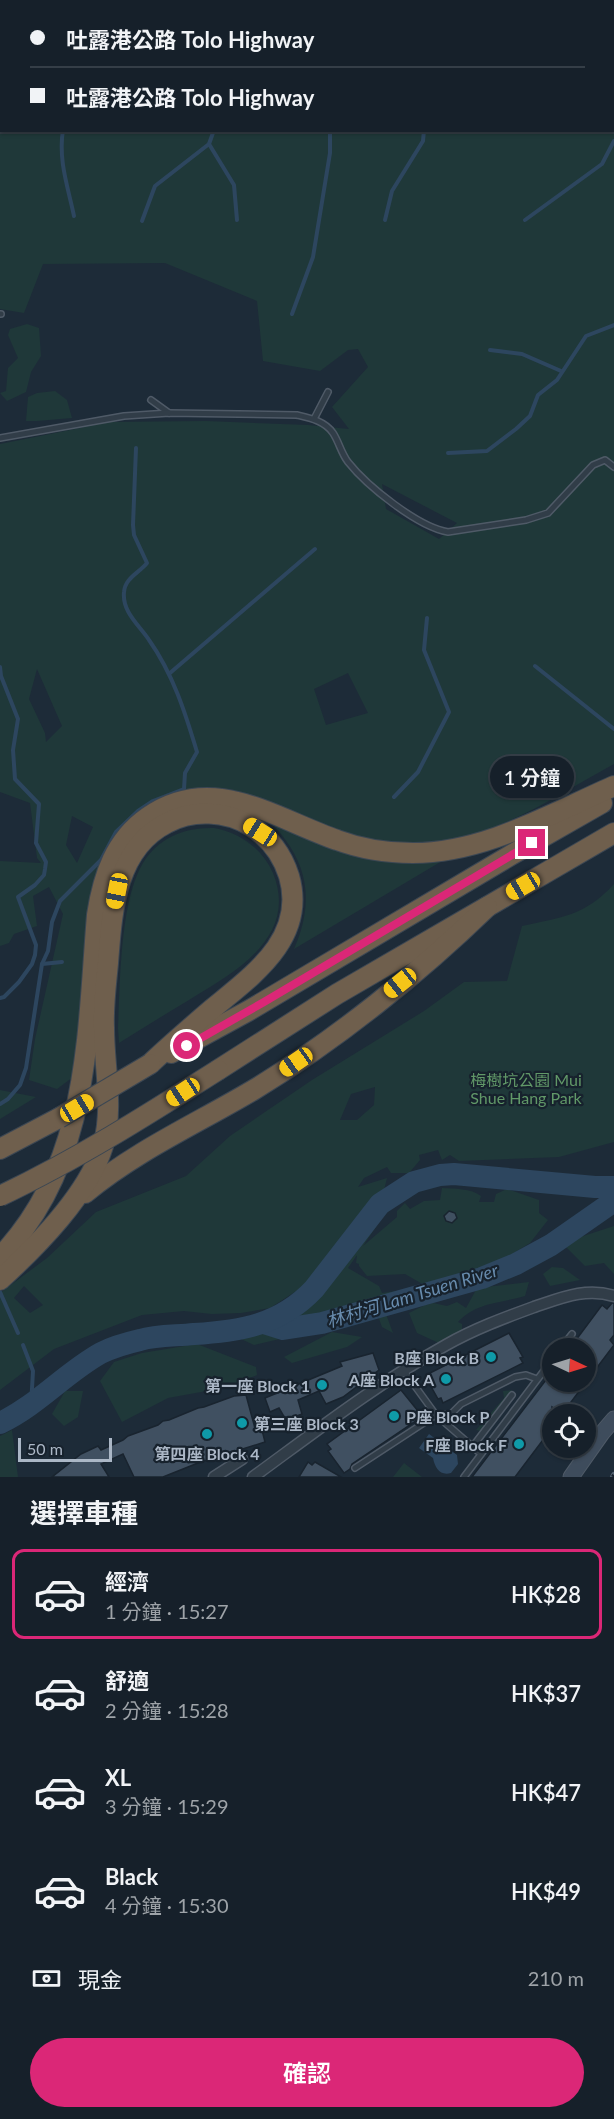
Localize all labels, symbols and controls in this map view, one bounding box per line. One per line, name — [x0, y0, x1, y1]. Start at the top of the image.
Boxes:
text: 吐露港公路 Tolo Highway — [66, 26, 314, 53]
text: 吐露港公路 Tolo Highway — [66, 84, 314, 111]
callout: 1 分鐘 — [490, 756, 574, 798]
text: 1 分鐘 — [504, 765, 560, 789]
car — [240, 815, 280, 849]
route end — [518, 829, 545, 856]
car — [503, 869, 543, 903]
car — [105, 872, 129, 910]
car — [380, 965, 420, 1001]
route start — [173, 1032, 200, 1059]
car — [276, 1044, 316, 1080]
park label: 梅樹坑公園 Mui Shue Hang Park — [470, 1070, 583, 1107]
car — [163, 1075, 203, 1109]
car — [57, 1091, 97, 1125]
water label: 林村河 Lam Tsuen River — [324, 1258, 501, 1332]
north arrow — [542, 1338, 596, 1392]
map controls — [542, 1338, 596, 1458]
place label: B座 Block B — [394, 1348, 479, 1367]
marker: B座 Block B — [484, 1350, 498, 1364]
place label: A座 Block A — [348, 1370, 435, 1389]
marker: A座 Block A — [439, 1372, 453, 1386]
place label: 第一座 Block 1 — [205, 1376, 310, 1395]
marker: 第一座 Block 1 — [315, 1378, 329, 1392]
button: locate — [542, 1404, 596, 1458]
place label: P座 Block P — [406, 1407, 490, 1426]
marker: P座 Block P — [387, 1409, 401, 1423]
place label: 第三座 Block 3 — [254, 1414, 359, 1433]
marker: 第三座 Block 3 — [235, 1416, 249, 1430]
marker: 第四座 Block 4 — [200, 1427, 214, 1441]
scale bar — [18, 1435, 112, 1462]
place label: F座 Block F — [425, 1435, 507, 1454]
marker: F座 Block F — [512, 1437, 526, 1451]
text: 50 m — [27, 1439, 63, 1458]
place label: 第四座 Block 4 — [155, 1444, 259, 1463]
text: 選擇車種 — [30, 1496, 138, 1529]
icon: car — [33, 1567, 87, 1621]
text: 經濟 — [105, 1568, 149, 1595]
text: HK$28 — [511, 1581, 581, 1608]
text: 1 分鐘 · 15:27 — [105, 1599, 229, 1623]
icon: car — [33, 1666, 87, 1720]
text: 舒適 — [105, 1667, 149, 1694]
text: HK$37 — [511, 1680, 581, 1707]
text: 2 分鐘 · 15:28 — [105, 1698, 229, 1722]
text: XL — [105, 1764, 131, 1791]
icon: car — [33, 1765, 87, 1819]
text: HK$47 — [511, 1779, 581, 1806]
text: 3 分鐘 · 15:29 — [105, 1794, 229, 1818]
text: Black — [105, 1863, 158, 1890]
icon: car — [33, 1864, 87, 1918]
text: HK$49 — [511, 1878, 581, 1905]
text: 4 分鐘 · 15:30 — [105, 1893, 229, 1917]
icon: cash — [30, 1962, 63, 1995]
text: 現金 — [78, 1966, 122, 1993]
text: 210 m — [528, 1966, 584, 1990]
button: 確認 — [30, 2038, 584, 2107]

